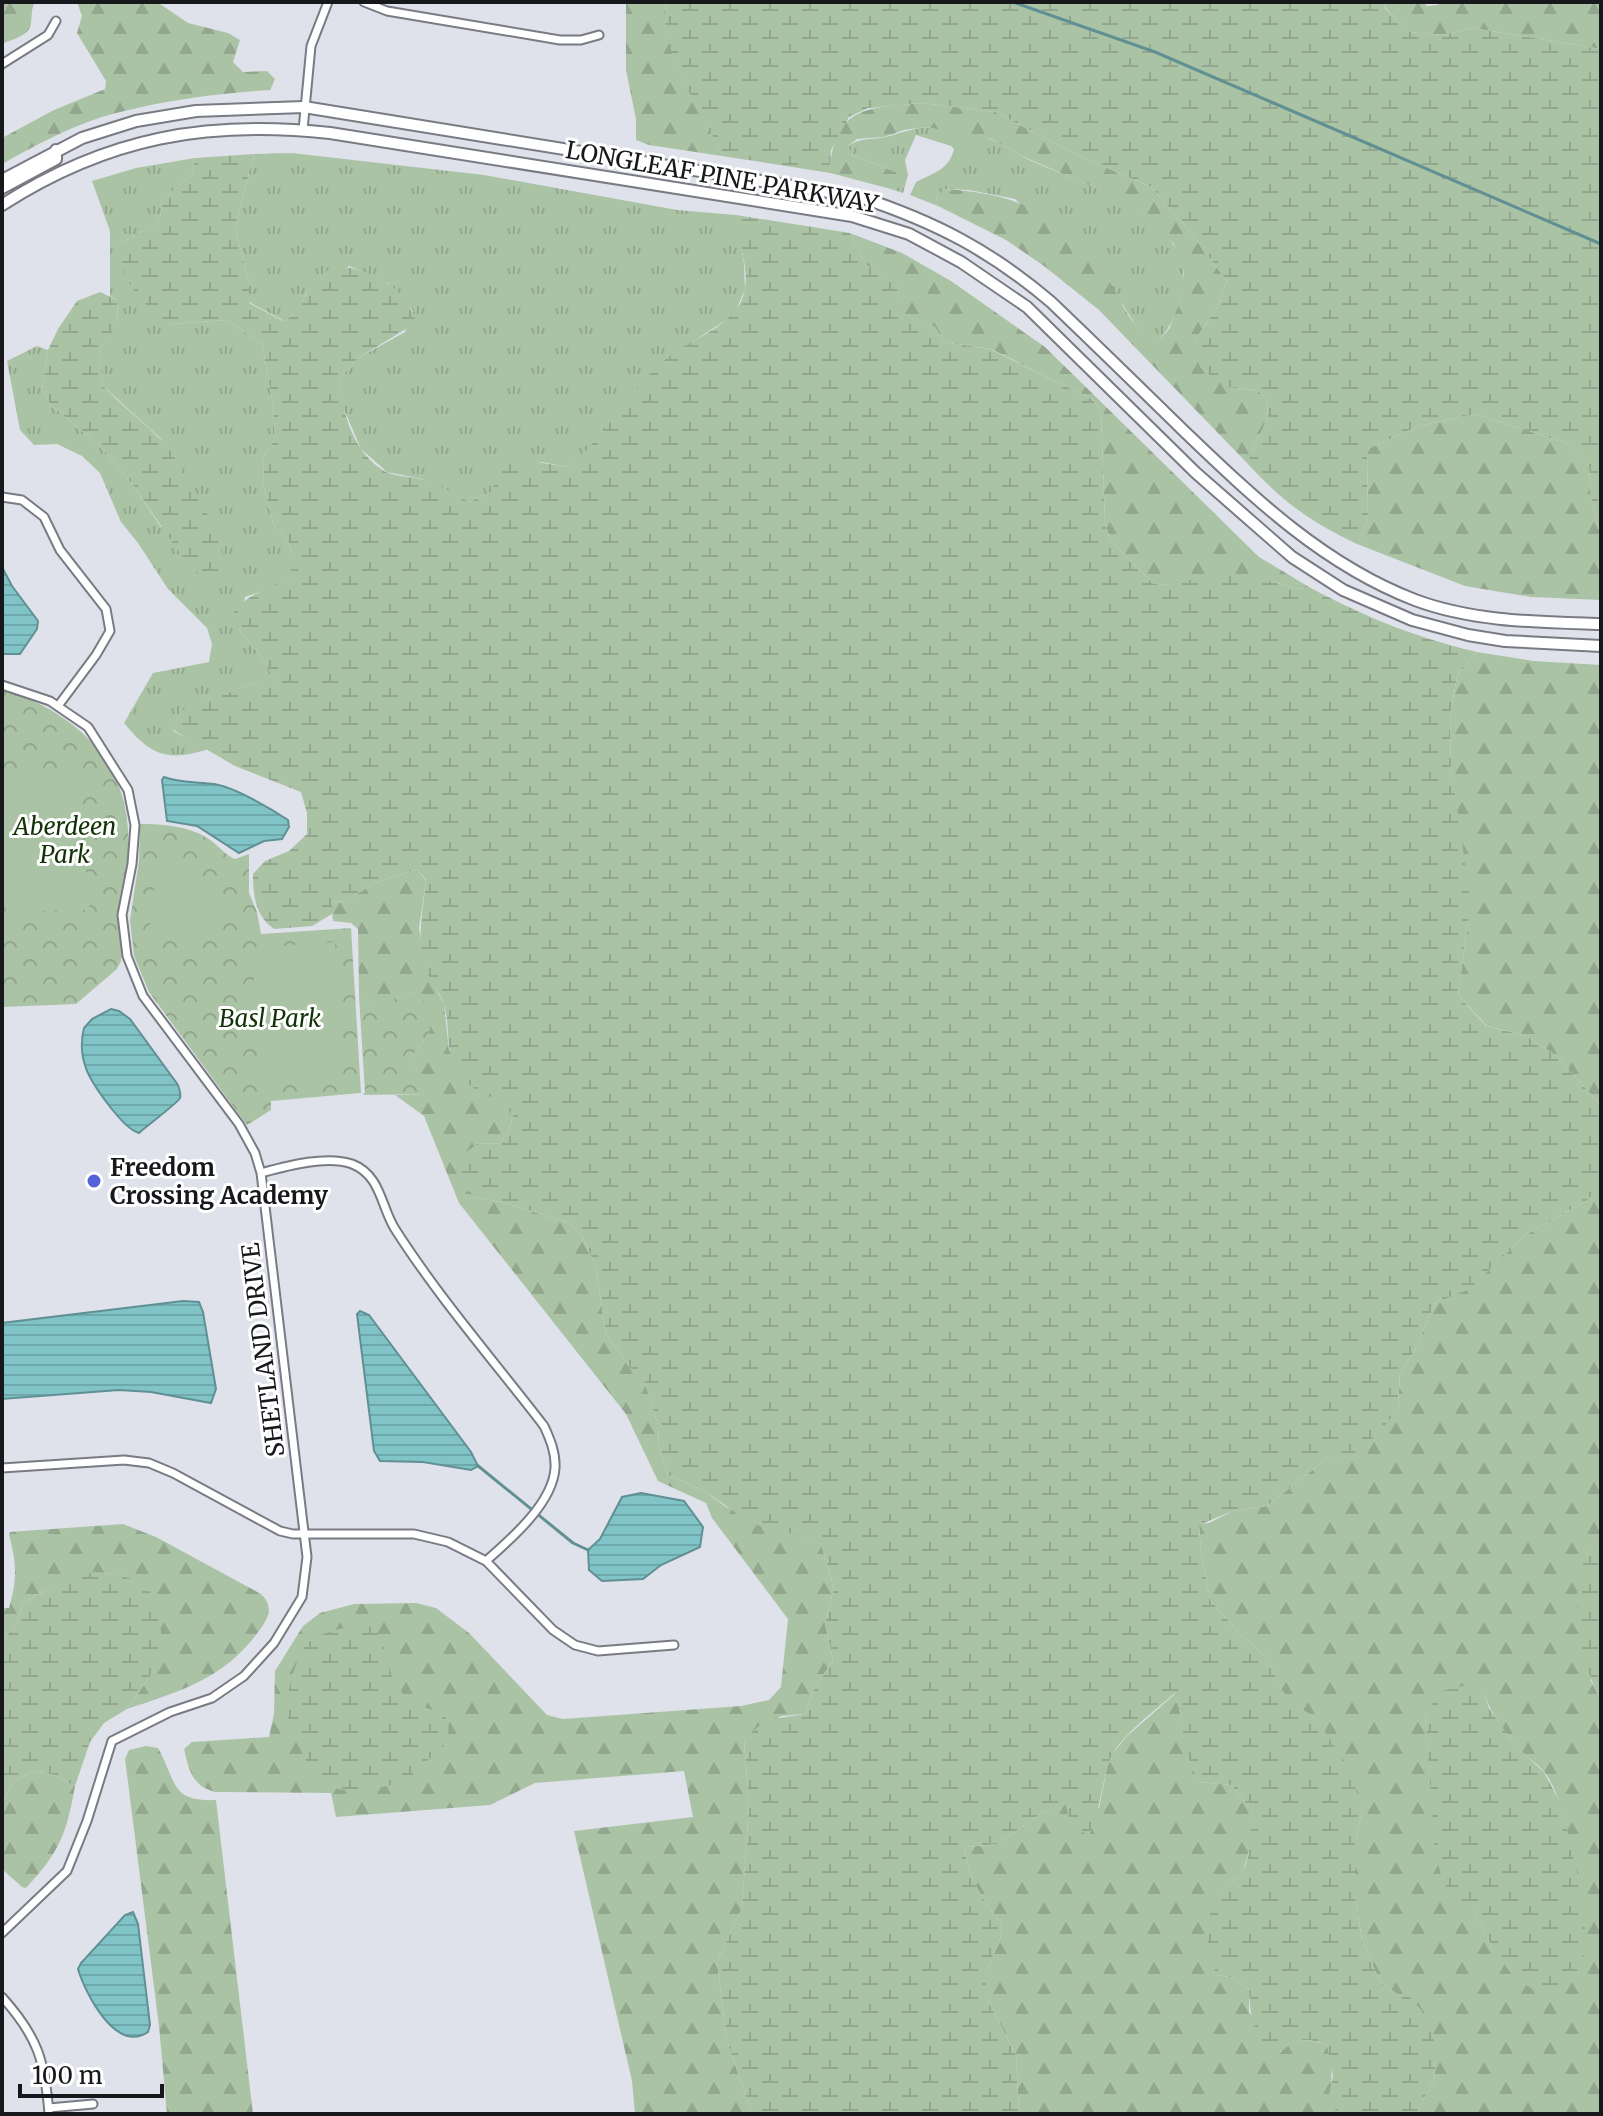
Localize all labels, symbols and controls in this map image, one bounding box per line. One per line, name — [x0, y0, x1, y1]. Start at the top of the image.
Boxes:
street label: LONGLEAF PINE PARKWAY — [563, 134, 881, 220]
park label: Aberdeen Park — [12, 811, 116, 870]
park label: Basl Park — [219, 1003, 321, 1034]
place label: Freedom Crossing Academy — [110, 1152, 329, 1211]
marker: Freedom Crossing Academy — [85, 1172, 103, 1190]
street label: SHETLAND DRIVE — [234, 1241, 291, 1459]
scale bar — [20, 2048, 162, 2098]
text: 100 m — [32, 2060, 103, 2091]

